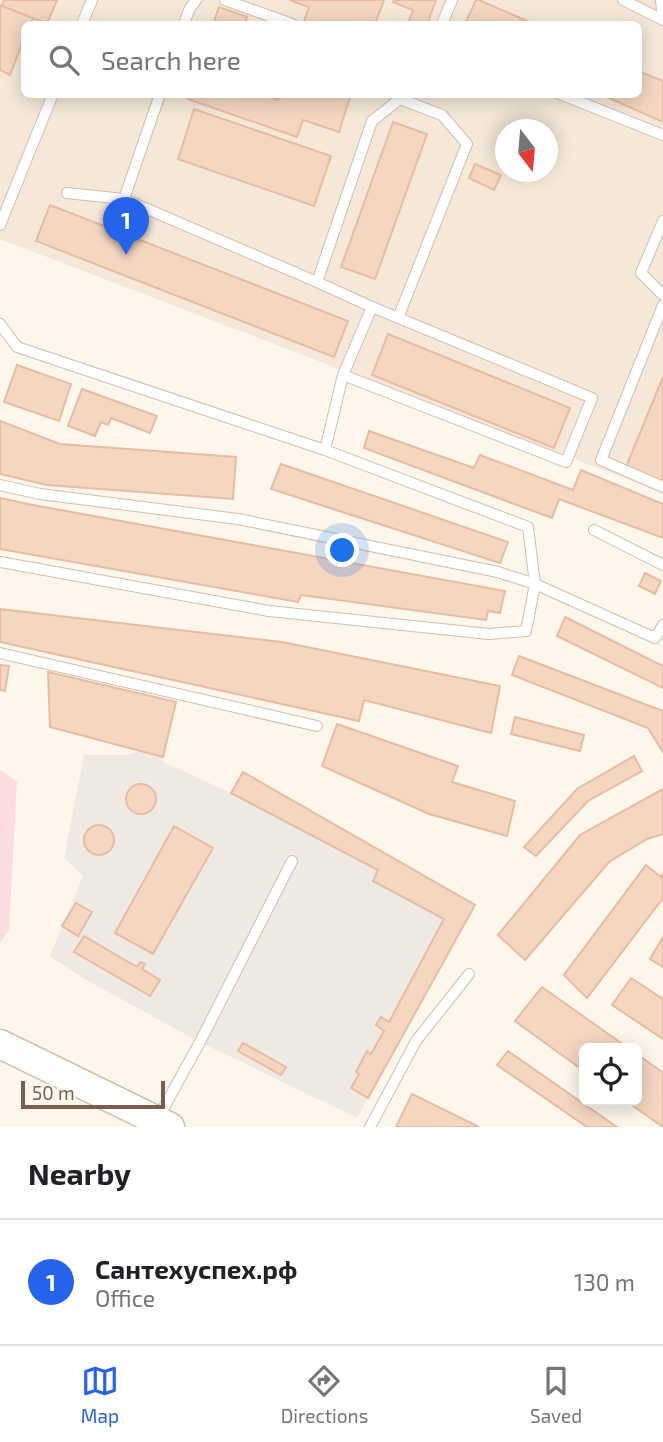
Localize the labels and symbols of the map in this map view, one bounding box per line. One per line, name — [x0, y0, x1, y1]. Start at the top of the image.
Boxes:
north arrow — [495, 119, 558, 182]
pin: 1 — [103, 197, 149, 255]
your location — [325, 533, 359, 567]
scale bar — [21, 1078, 164, 1110]

